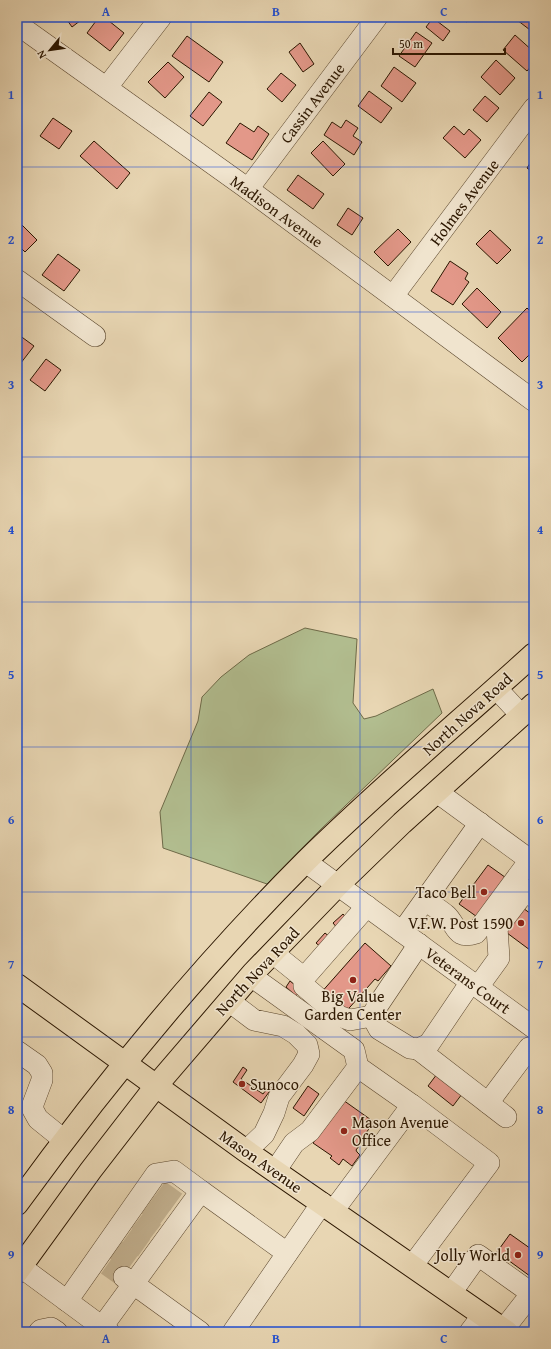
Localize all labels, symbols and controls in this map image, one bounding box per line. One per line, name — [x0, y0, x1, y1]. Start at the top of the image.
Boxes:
text: A — [102, 2, 111, 21]
text: B — [272, 2, 280, 21]
text: C — [440, 2, 448, 21]
north arrow — [30, 30, 70, 70]
scale bar — [393, 30, 505, 56]
text: 50 m — [399, 35, 423, 52]
text: N — [32, 47, 50, 62]
street label: Cassin Avenue — [274, 58, 350, 148]
text: 1 — [8, 85, 14, 104]
text: 1 — [537, 85, 543, 104]
street label: Holmes Avenue — [423, 154, 505, 250]
street label: Madison Avenue — [225, 169, 329, 253]
text: 2 — [8, 230, 15, 249]
text: 2 — [537, 230, 544, 249]
text: 3 — [8, 375, 14, 394]
text: 3 — [537, 375, 543, 394]
text: 4 — [8, 520, 15, 539]
text: 4 — [537, 520, 544, 539]
text: 5 — [8, 665, 15, 684]
text: 5 — [537, 665, 544, 684]
street label: North Nova Road — [417, 667, 518, 761]
text: 6 — [8, 810, 15, 829]
text: 6 — [537, 810, 544, 829]
place label: Taco Bell — [416, 880, 477, 904]
marker: Taco Bell — [479, 887, 489, 897]
place label: V.F.W. Post 1590 — [408, 911, 513, 935]
marker: V.F.W. Post 1590 — [516, 918, 526, 928]
street label: North Nova Road — [209, 921, 305, 1021]
street label: Veterans Court — [420, 941, 516, 1020]
text: 7 — [8, 955, 15, 974]
text: 7 — [537, 955, 544, 974]
marker: Big Value Garden Center — [348, 975, 358, 985]
place label: Big Value Garden Center — [305, 984, 402, 1026]
place label: Sunoco — [250, 1072, 299, 1096]
marker: Sunoco — [237, 1079, 247, 1089]
text: 8 — [8, 1100, 15, 1119]
text: 8 — [537, 1100, 544, 1119]
place label: Mason Avenue Office — [352, 1110, 449, 1152]
street label: Mason Avenue — [214, 1123, 308, 1199]
marker: Mason Avenue Office — [339, 1126, 349, 1136]
place label: Jolly World — [434, 1243, 510, 1267]
text: 9 — [8, 1245, 15, 1264]
text: 9 — [537, 1245, 544, 1264]
marker: Jolly World — [513, 1250, 523, 1260]
text: A — [102, 1329, 111, 1348]
text: B — [272, 1329, 280, 1348]
text: C — [440, 1329, 448, 1348]

